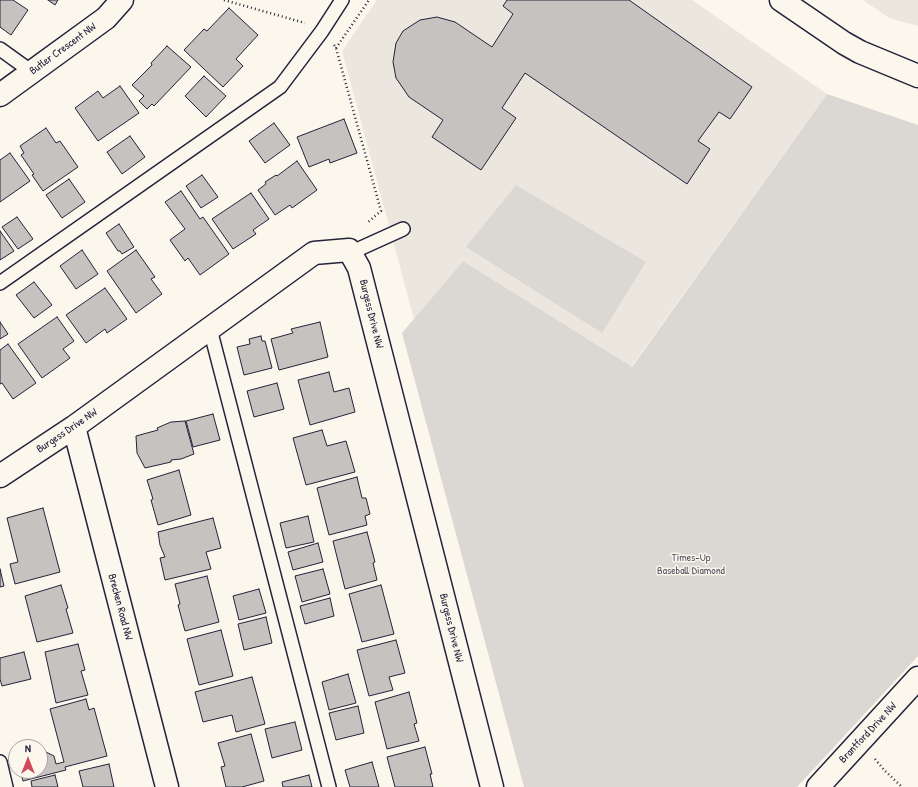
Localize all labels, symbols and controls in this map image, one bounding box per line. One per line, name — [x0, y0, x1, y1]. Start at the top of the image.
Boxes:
street label: Butler Crescent NW — [27, 20, 99, 78]
street label: Burgess Drive NW — [356, 278, 386, 350]
street label: Burgess Drive NW — [34, 406, 100, 456]
park label: Times-Up Baseball Diamond — [657, 551, 725, 577]
street label: Brecken Road NW — [105, 572, 135, 642]
street label: Burgess Drive NW — [436, 592, 466, 664]
street label: Brantford Drive NW — [837, 700, 899, 766]
north arrow — [8, 739, 48, 779]
text: N — [25, 741, 31, 755]

